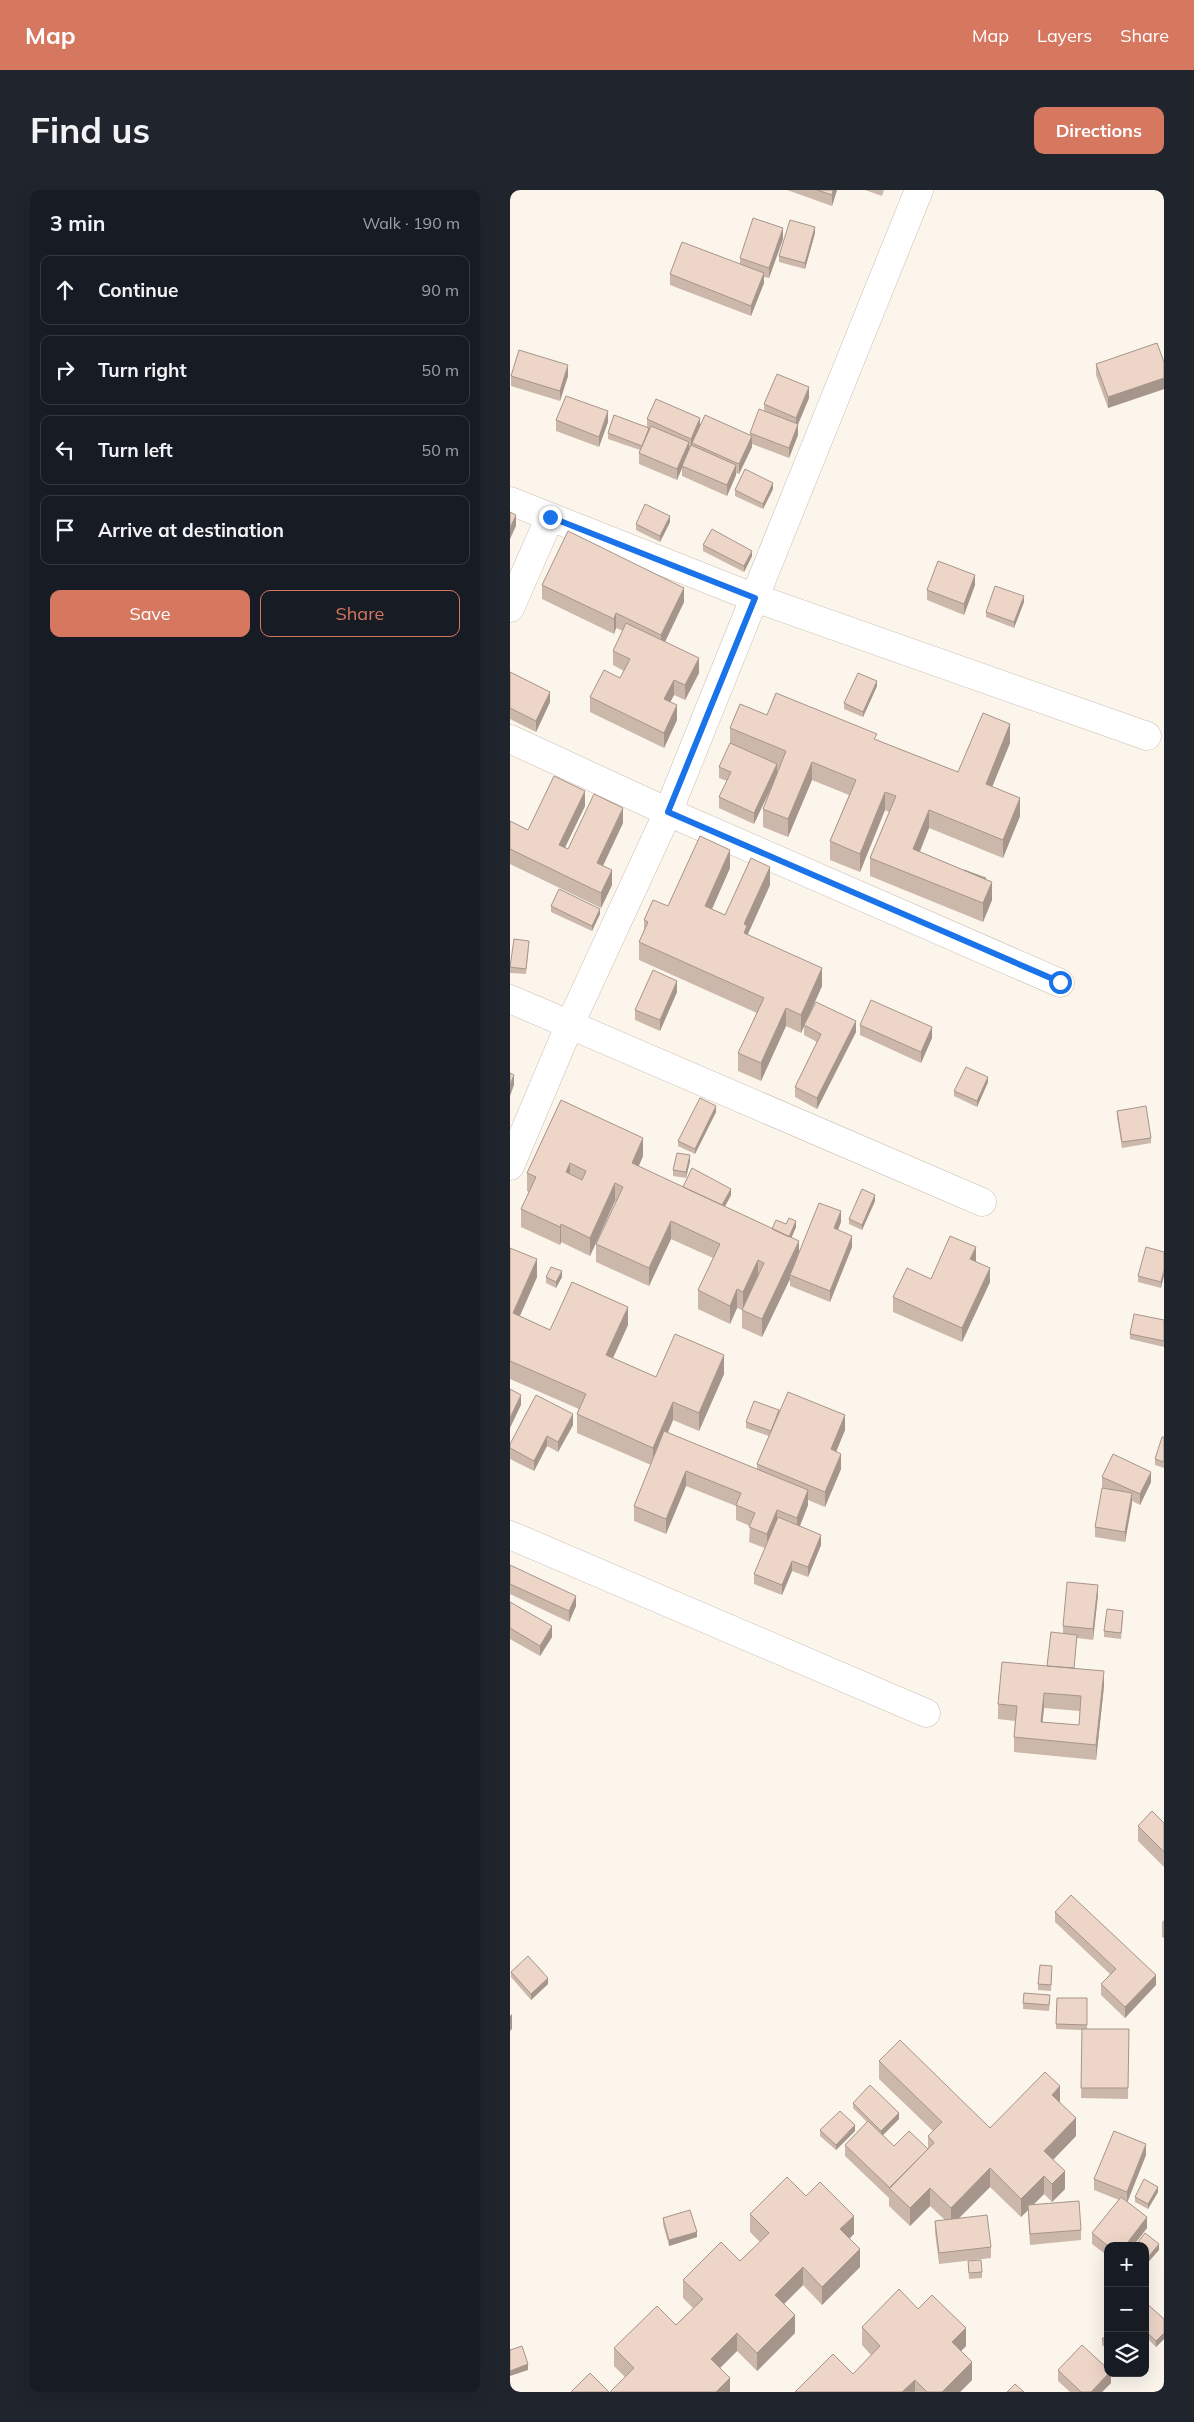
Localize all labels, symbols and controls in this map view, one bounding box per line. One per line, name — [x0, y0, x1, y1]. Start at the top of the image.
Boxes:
text: Map — [25, 20, 76, 50]
text: Map — [972, 24, 1009, 47]
text: Layers — [1037, 24, 1092, 47]
text: Share — [1120, 24, 1169, 47]
button: Directions — [1034, 107, 1164, 154]
text: Find us — [30, 108, 150, 152]
text: 3 min — [50, 210, 105, 236]
text: Walk · 190 m — [362, 213, 460, 233]
icon: ahead — [51, 276, 79, 304]
text: Continue — [98, 278, 178, 302]
text: 90 m — [422, 280, 459, 300]
icon: right — [51, 356, 79, 384]
text: Turn right — [98, 358, 187, 382]
text: 50 m — [422, 360, 459, 380]
icon: left — [51, 436, 79, 464]
text: Turn left — [98, 438, 173, 462]
text: 50 m — [422, 440, 459, 460]
route end — [539, 506, 562, 529]
icon: arrive — [51, 516, 79, 544]
text: Arrive at destination — [98, 518, 284, 542]
button: Save — [50, 590, 250, 637]
button: Share — [260, 590, 460, 637]
route start — [1049, 971, 1072, 994]
map controls — [1104, 2242, 1149, 2377]
button: + — [1104, 2242, 1149, 2287]
button: − — [1104, 2287, 1149, 2332]
button: layers — [1104, 2332, 1149, 2377]

